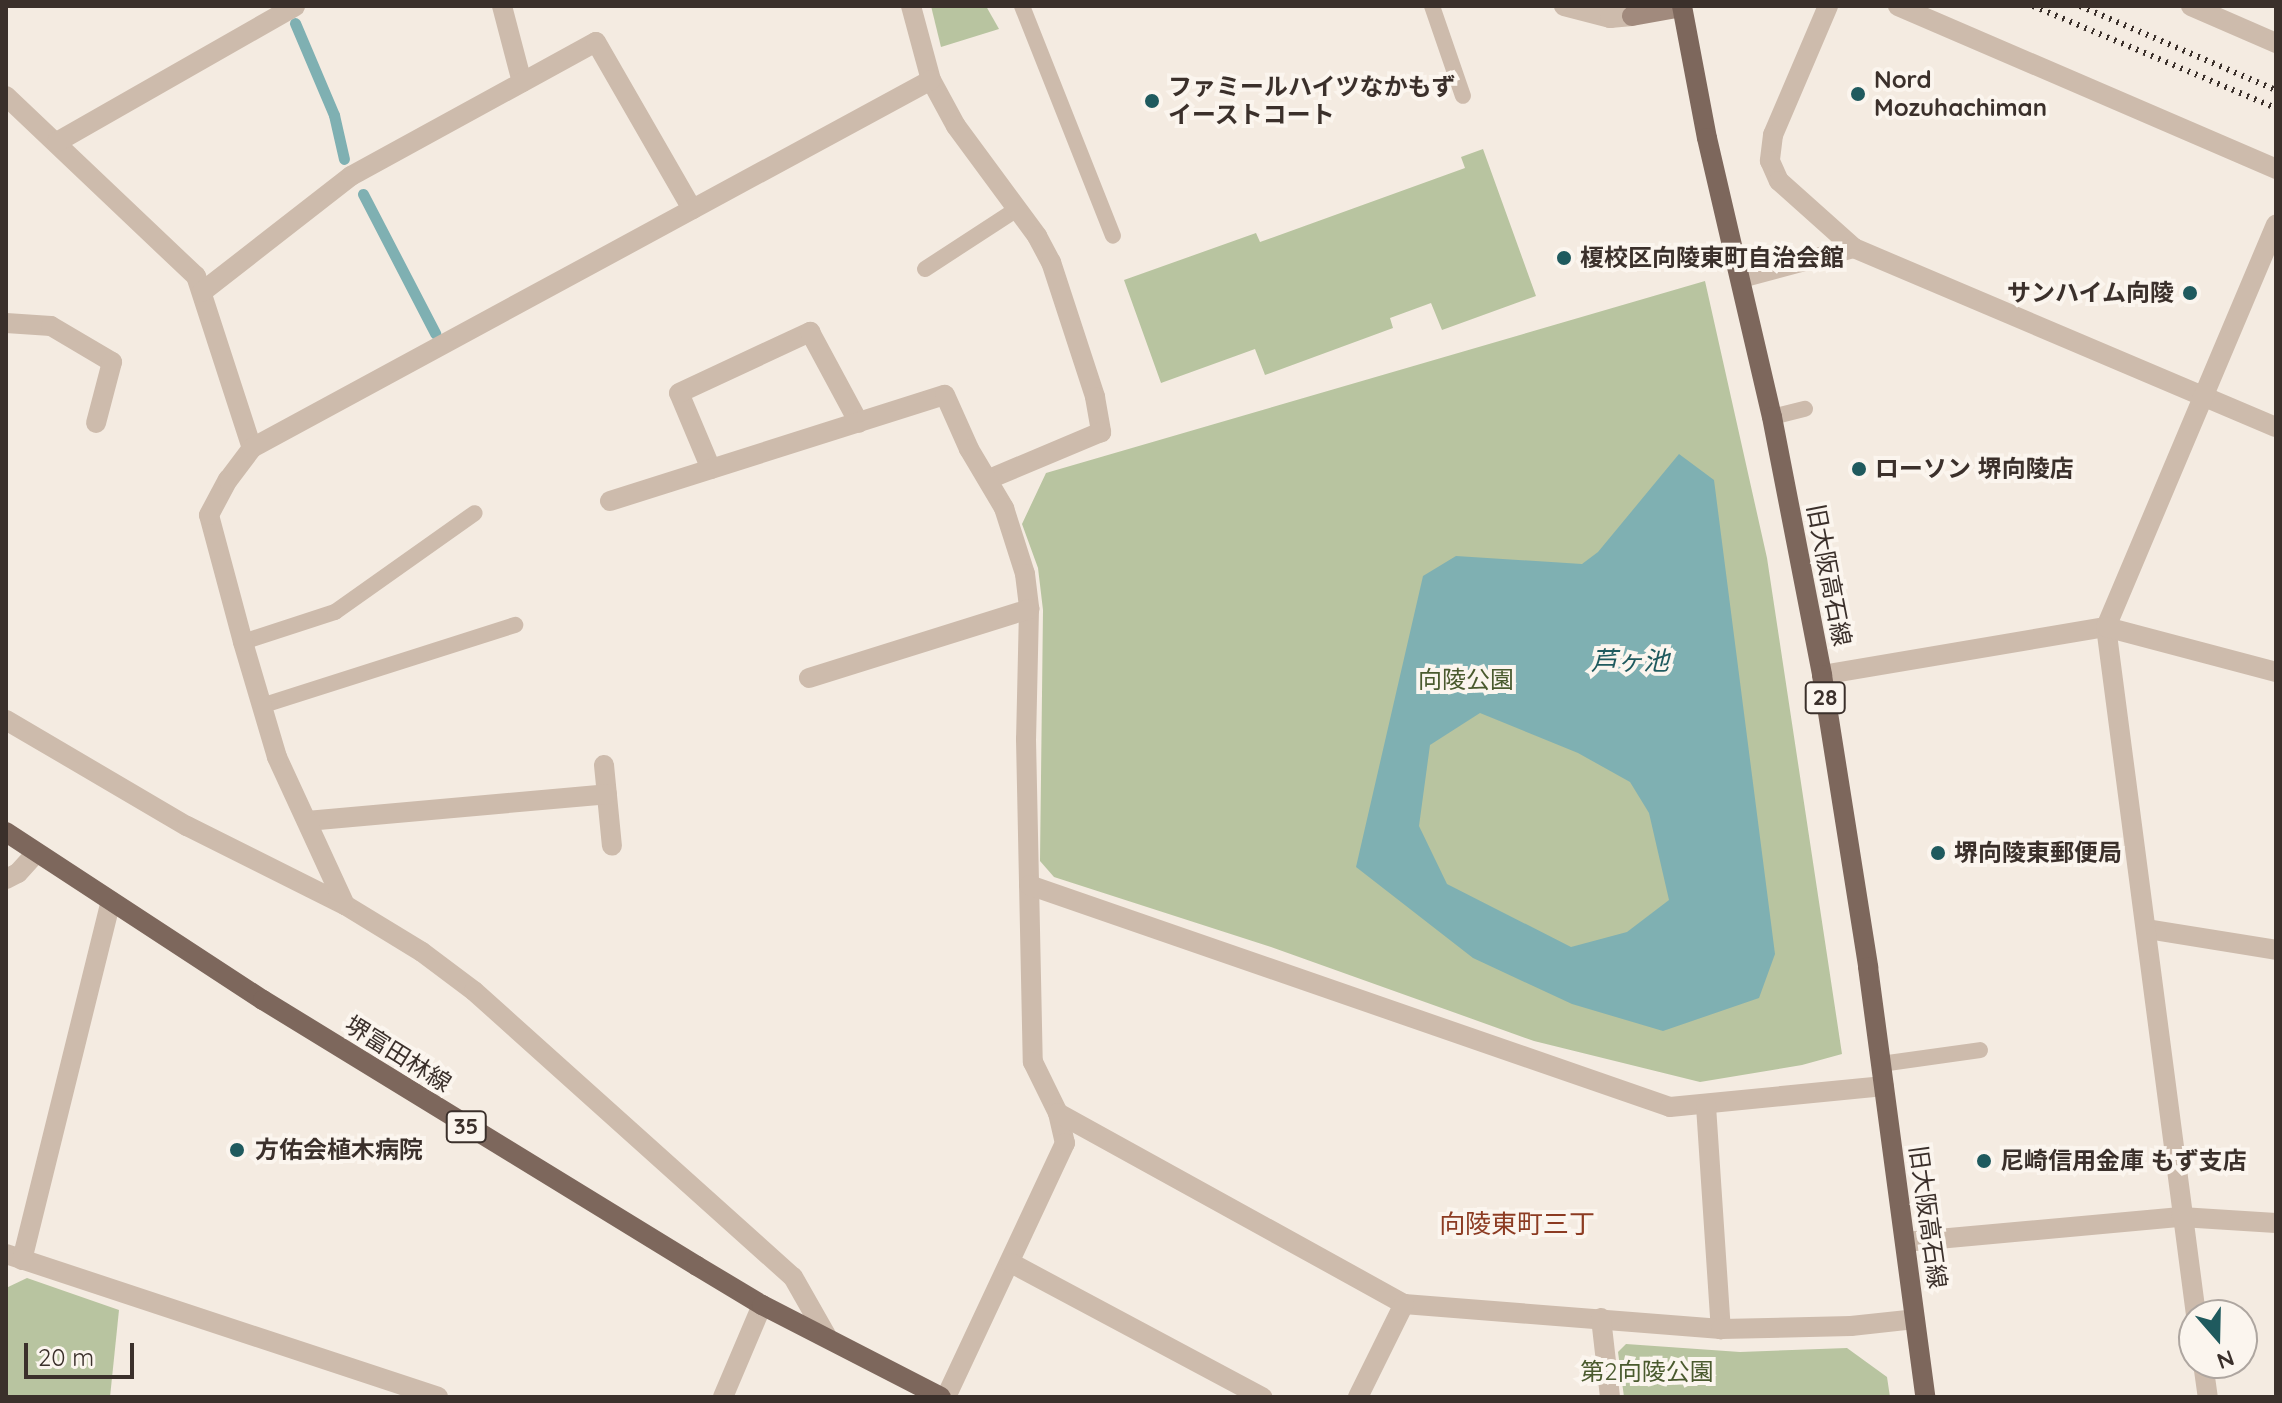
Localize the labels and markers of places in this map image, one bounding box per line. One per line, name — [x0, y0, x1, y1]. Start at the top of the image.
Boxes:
place label: Nord Mozuhachiman — [1874, 66, 2047, 122]
place label: ファミールハイツなかもず イーストコート — [1168, 73, 1456, 129]
marker: Nord Mozuhachiman — [1849, 85, 1867, 103]
marker: ファミールハイツなかもず イーストコート — [1143, 92, 1161, 110]
place label: 榎校区向陵東町自治会館 — [1580, 244, 1844, 272]
marker: 榎校区向陵東町自治会館 — [1555, 249, 1573, 267]
place label: サンハイム向陵 — [2006, 279, 2174, 307]
marker: サンハイム向陵 — [2181, 284, 2199, 302]
place label: ローソン 堺向陵店 — [1875, 455, 2074, 483]
marker: ローソン 堺向陵店 — [1850, 460, 1868, 478]
place label: 堺向陵東郵便局 — [1954, 839, 2122, 867]
marker: 堺向陵東郵便局 — [1929, 844, 1947, 862]
place label: 方佑会植木病院 — [255, 1136, 423, 1164]
marker: 方佑会植木病院 — [226, 1139, 248, 1161]
place label: 尼崎信用金庫 もず支店 — [2000, 1147, 2247, 1175]
marker: 尼崎信用金庫 もず支店 — [1975, 1152, 1993, 1170]

